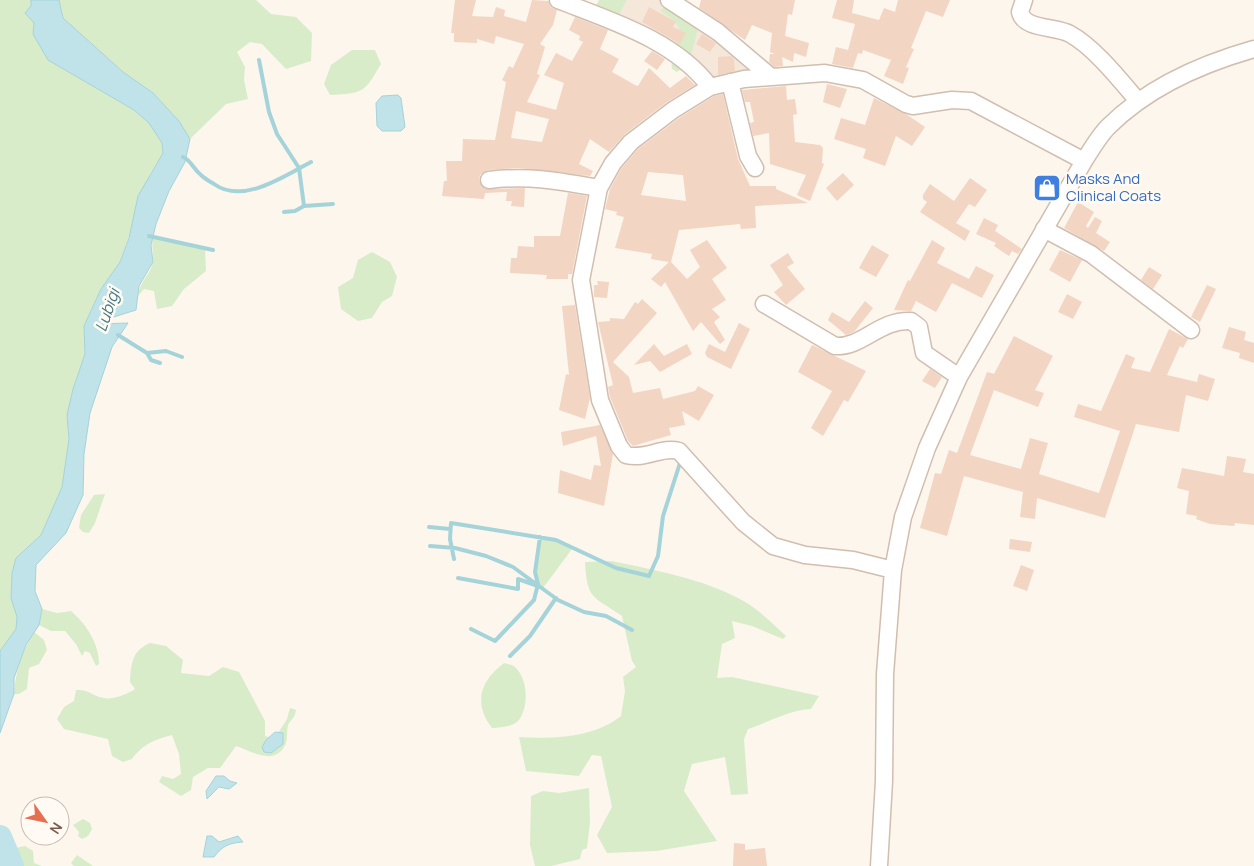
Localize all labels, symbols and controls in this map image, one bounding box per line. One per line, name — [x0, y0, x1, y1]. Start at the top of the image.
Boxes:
place label: Masks And Clinical Coats — [1066, 168, 1161, 206]
shop icon: Masks And Clinical Coats — [1032, 173, 1062, 203]
water label: Lubigi — [89, 283, 125, 334]
north arrow — [20, 796, 70, 846]
text: N — [46, 819, 67, 838]

